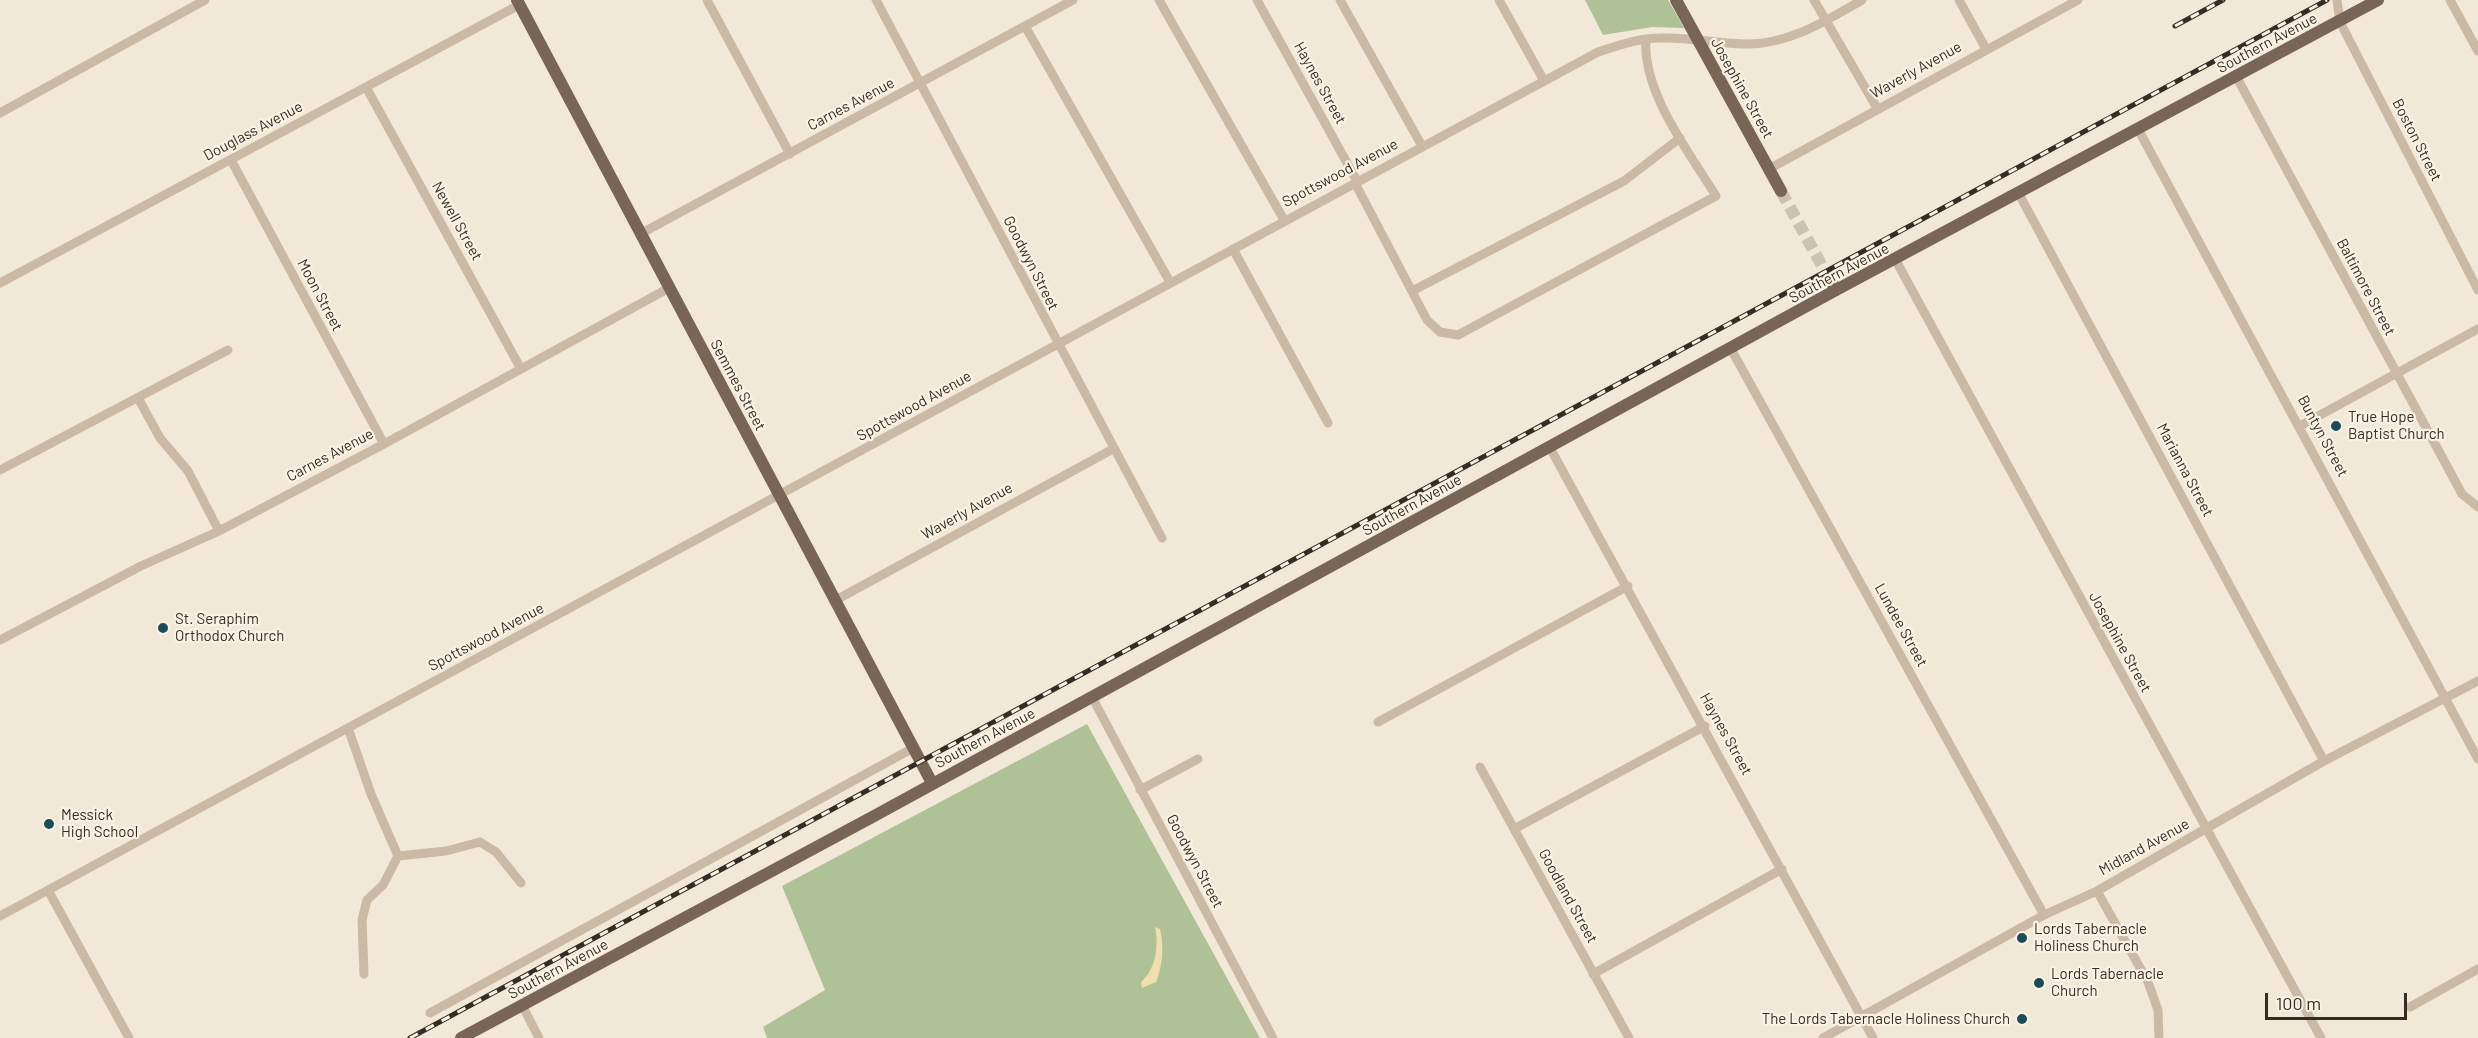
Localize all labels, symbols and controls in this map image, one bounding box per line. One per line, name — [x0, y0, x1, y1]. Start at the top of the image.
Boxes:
street label: Southern Avenue — [2214, 9, 2320, 77]
street label: Josephine Street — [1707, 35, 1777, 141]
street label: Waverly Avenue — [1867, 38, 1965, 102]
street label: Haynes Street — [1290, 39, 1350, 127]
street label: Carnes Avenue — [804, 74, 898, 134]
street label: Boston Street — [2389, 96, 2445, 184]
street label: Douglass Avenue — [200, 97, 306, 165]
street label: Spottswood Avenue — [1279, 135, 1401, 211]
street label: Newell Street — [428, 178, 486, 264]
street label: Goodwyn Street — [999, 213, 1063, 313]
street label: Baltimore Street — [2333, 235, 2399, 339]
street label: Southern Avenue — [1786, 239, 1892, 307]
street label: Moon Street — [293, 256, 347, 334]
street label: Semmes Street — [706, 336, 770, 434]
street label: Spottswood Avenue — [853, 367, 975, 445]
street label: Buntyn Street — [2294, 392, 2352, 480]
place label: True Hope Baptist Church — [2348, 408, 2445, 443]
marker: True Hope Baptist Church — [2329, 419, 2343, 433]
street label: Marianna Street — [2153, 420, 2217, 520]
street label: Carnes Avenue — [283, 425, 377, 485]
street label: Southern Avenue — [1359, 470, 1465, 540]
street label: Waverly Avenue — [918, 479, 1016, 543]
street label: Lundee Street — [1871, 580, 1931, 670]
street label: Josephine Street — [2085, 589, 2155, 695]
street label: Spottswood Avenue — [425, 599, 547, 675]
place label: St. Seraphim Orthodox Church — [175, 610, 284, 645]
marker: St. Seraphim Orthodox Church — [156, 621, 170, 635]
street label: Haynes Street — [1696, 690, 1756, 778]
street label: Southern Avenue — [932, 704, 1038, 772]
place label: Messick High School — [61, 806, 138, 841]
street label: Goodwyn Street — [1163, 811, 1227, 911]
street label: Midland Avenue — [2096, 815, 2192, 879]
marker: Messick High School — [42, 817, 56, 831]
street label: Goodland Street — [1535, 846, 1601, 946]
place label: Lords Tabernacle Holiness Church — [2034, 920, 2147, 955]
marker: Lords Tabernacle Holiness Church — [2015, 931, 2029, 945]
street label: Southern Avenue — [505, 935, 611, 1003]
place label: Lords Tabernacle Church — [2051, 965, 2164, 1000]
marker: Lords Tabernacle Church — [2032, 976, 2046, 990]
scale bar — [2268, 981, 2410, 1019]
text: 100 m — [2276, 992, 2321, 1014]
place label: The Lords Tabernacle Holiness Church — [1762, 1010, 2010, 1028]
marker: The Lords Tabernacle Holiness Church — [2015, 1012, 2029, 1026]

